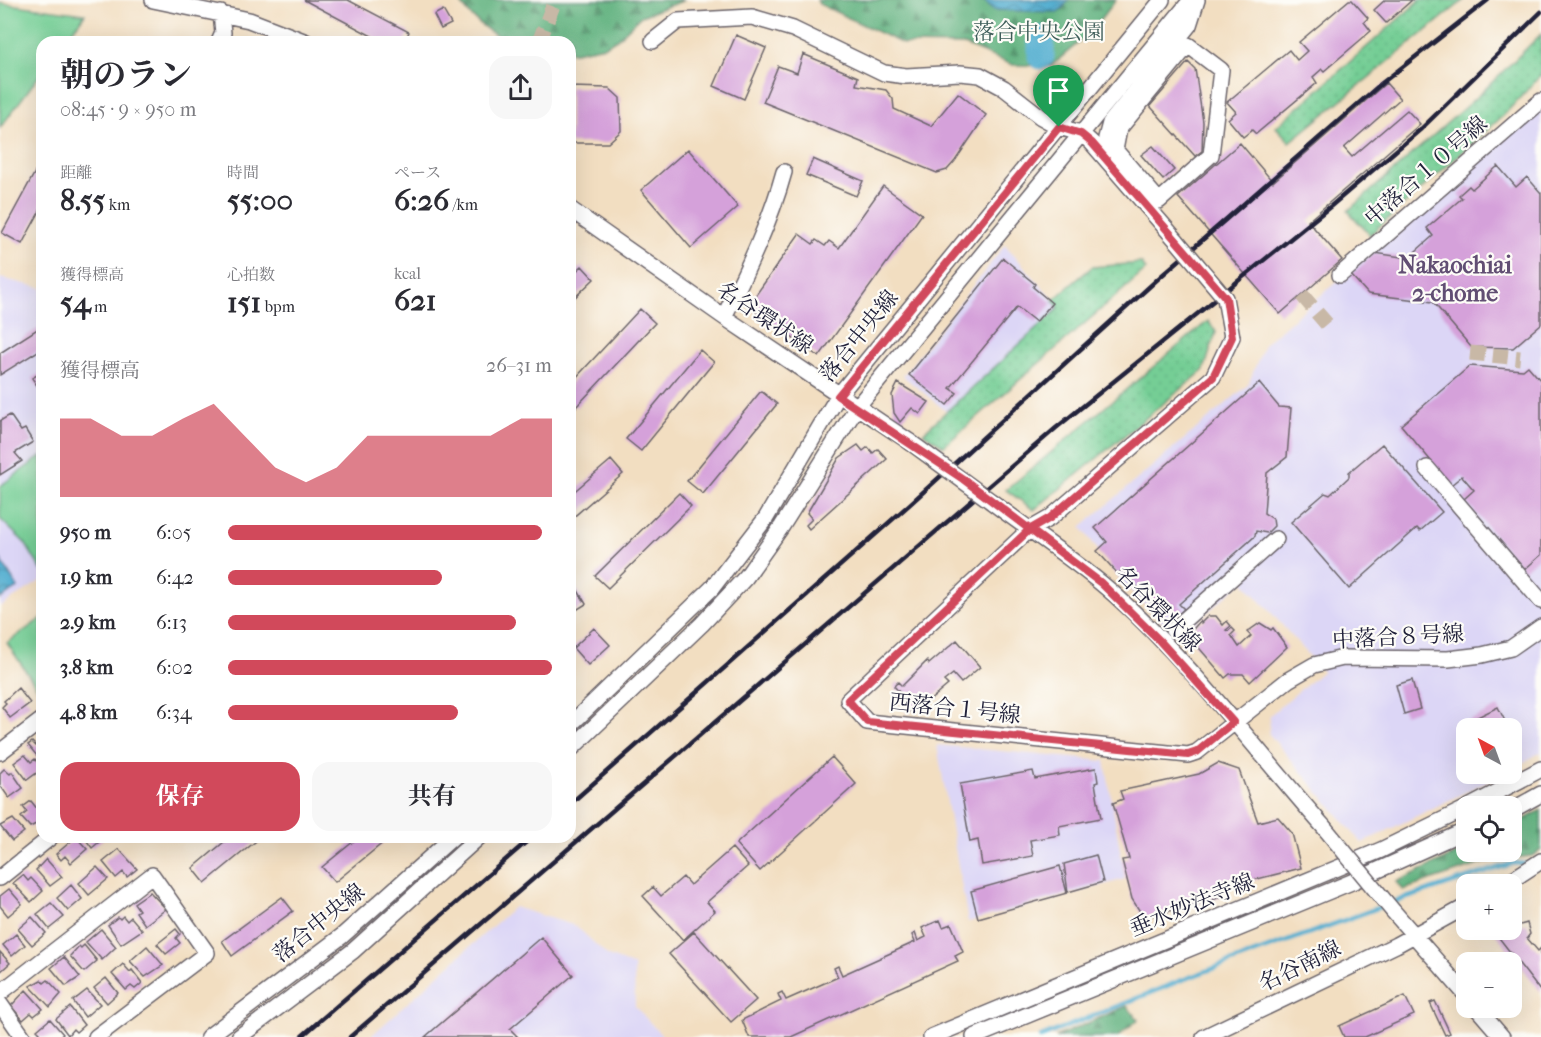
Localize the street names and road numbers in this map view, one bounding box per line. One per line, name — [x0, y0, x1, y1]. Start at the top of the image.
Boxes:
street label: 中落合１０号線 — [1359, 111, 1493, 231]
street label: 名谷環状線 — [712, 276, 818, 360]
street label: 落合中央線 — [814, 285, 904, 387]
street label: 名谷環状線 — [1110, 561, 1206, 657]
street label: 中落合８号線 — [1331, 621, 1465, 653]
street label: 西落合１号線 — [888, 689, 1022, 729]
street label: 垂水妙法寺線 — [1126, 868, 1258, 942]
street label: 落合中央線 — [268, 878, 370, 968]
street label: 名谷南線 — [1255, 935, 1345, 997]

